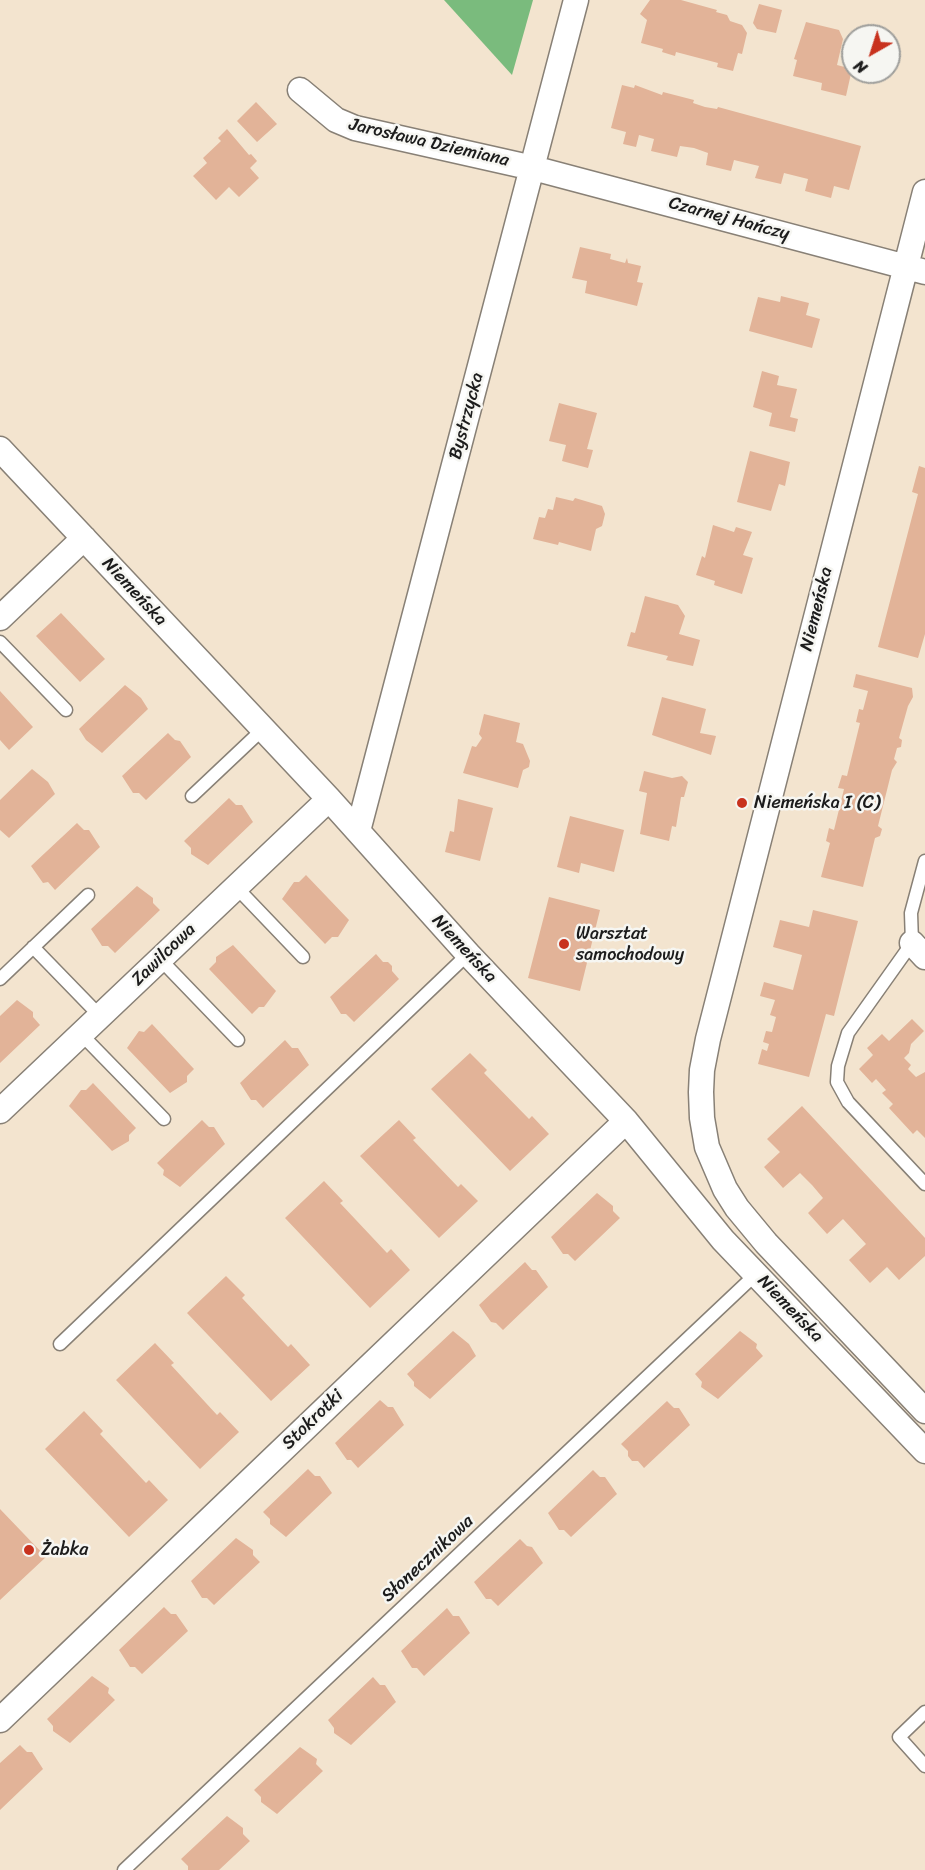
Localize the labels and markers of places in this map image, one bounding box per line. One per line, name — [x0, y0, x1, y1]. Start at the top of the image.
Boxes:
place label: Niemeńska I (C) — [754, 792, 880, 814]
marker: Niemeńska I (C) — [735, 796, 749, 810]
place label: Warsztat samochodowy — [576, 923, 684, 966]
marker: Warsztat samochodowy — [557, 937, 571, 951]
place label: Żabka — [41, 1539, 88, 1561]
marker: Żabka — [22, 1543, 36, 1557]

